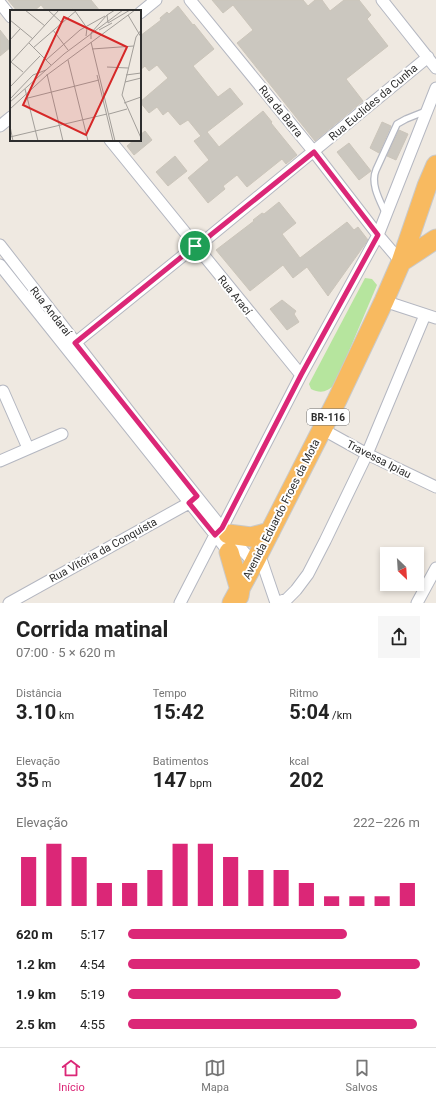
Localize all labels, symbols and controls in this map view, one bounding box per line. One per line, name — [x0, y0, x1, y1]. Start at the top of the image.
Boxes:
inset map — [10, 10, 141, 141]
street label: Rua Euclides da Cunha — [326, 62, 420, 143]
street label: Rua da Barra — [256, 83, 305, 140]
pin — [178, 229, 212, 263]
icon: arrive — [184, 235, 206, 257]
street label: Rua Arací — [215, 273, 255, 319]
street label: Rua Andaraí — [27, 284, 75, 340]
road number: BR-116 — [307, 409, 349, 425]
street label: Avenida Eduardo Froes da Mota — [240, 437, 323, 581]
street label: Travessa Ipiau — [344, 438, 413, 481]
street label: Rua Vitória da Conquista — [47, 515, 159, 585]
north arrow — [380, 547, 424, 591]
map controls — [380, 547, 424, 591]
button: share — [378, 616, 420, 658]
text: Corrida matinal — [16, 617, 168, 642]
text: 07:00 · 5 × 620 m — [16, 645, 115, 660]
text: Distância — [16, 687, 62, 700]
text: Tempo — [153, 687, 187, 700]
text: Ritmo — [289, 687, 318, 700]
text: 3.10 — [16, 700, 56, 724]
text: 15:42 — [153, 700, 204, 724]
text: 5:04 — [289, 700, 329, 724]
text: km — [56, 709, 74, 722]
text: /km — [329, 709, 352, 722]
text: Elevação — [16, 755, 60, 768]
text: Batimentos — [153, 755, 209, 768]
text: kcal — [289, 755, 309, 768]
text: 35 — [16, 768, 39, 792]
text: 147 — [153, 768, 187, 792]
text: 202 — [289, 768, 324, 792]
text: m — [39, 777, 51, 790]
text: bpm — [187, 777, 212, 790]
text: Elevação — [16, 815, 68, 830]
text: 222–226 m — [353, 815, 420, 830]
text: 620 m — [16, 927, 53, 942]
text: 5:17 — [80, 927, 105, 942]
text: 1.2 km — [16, 957, 56, 972]
text: 4:54 — [80, 957, 105, 972]
text: 1.9 km — [16, 987, 56, 1002]
text: 5:19 — [80, 987, 105, 1002]
text: 2.5 km — [16, 1017, 56, 1032]
text: 4:55 — [80, 1017, 105, 1032]
tab: Início — [58, 1057, 85, 1094]
tab: Mapa — [201, 1057, 229, 1094]
tab: Salvos — [345, 1057, 378, 1094]

